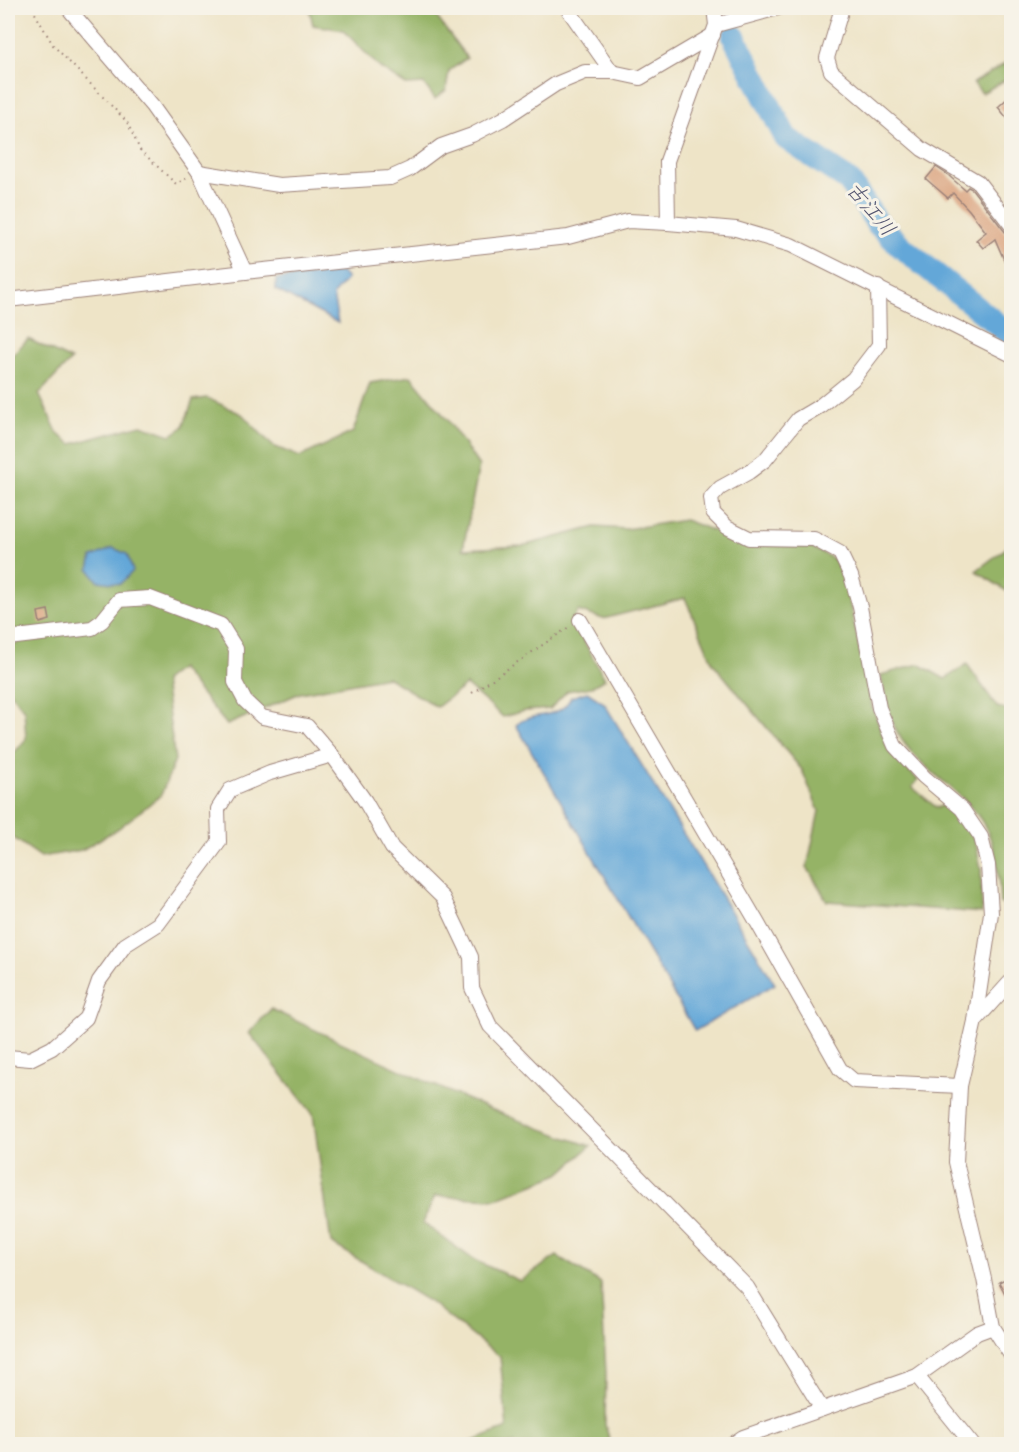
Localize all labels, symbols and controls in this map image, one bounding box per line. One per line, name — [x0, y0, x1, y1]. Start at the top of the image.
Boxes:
water label: 古江川 — [836, 173, 906, 245]

